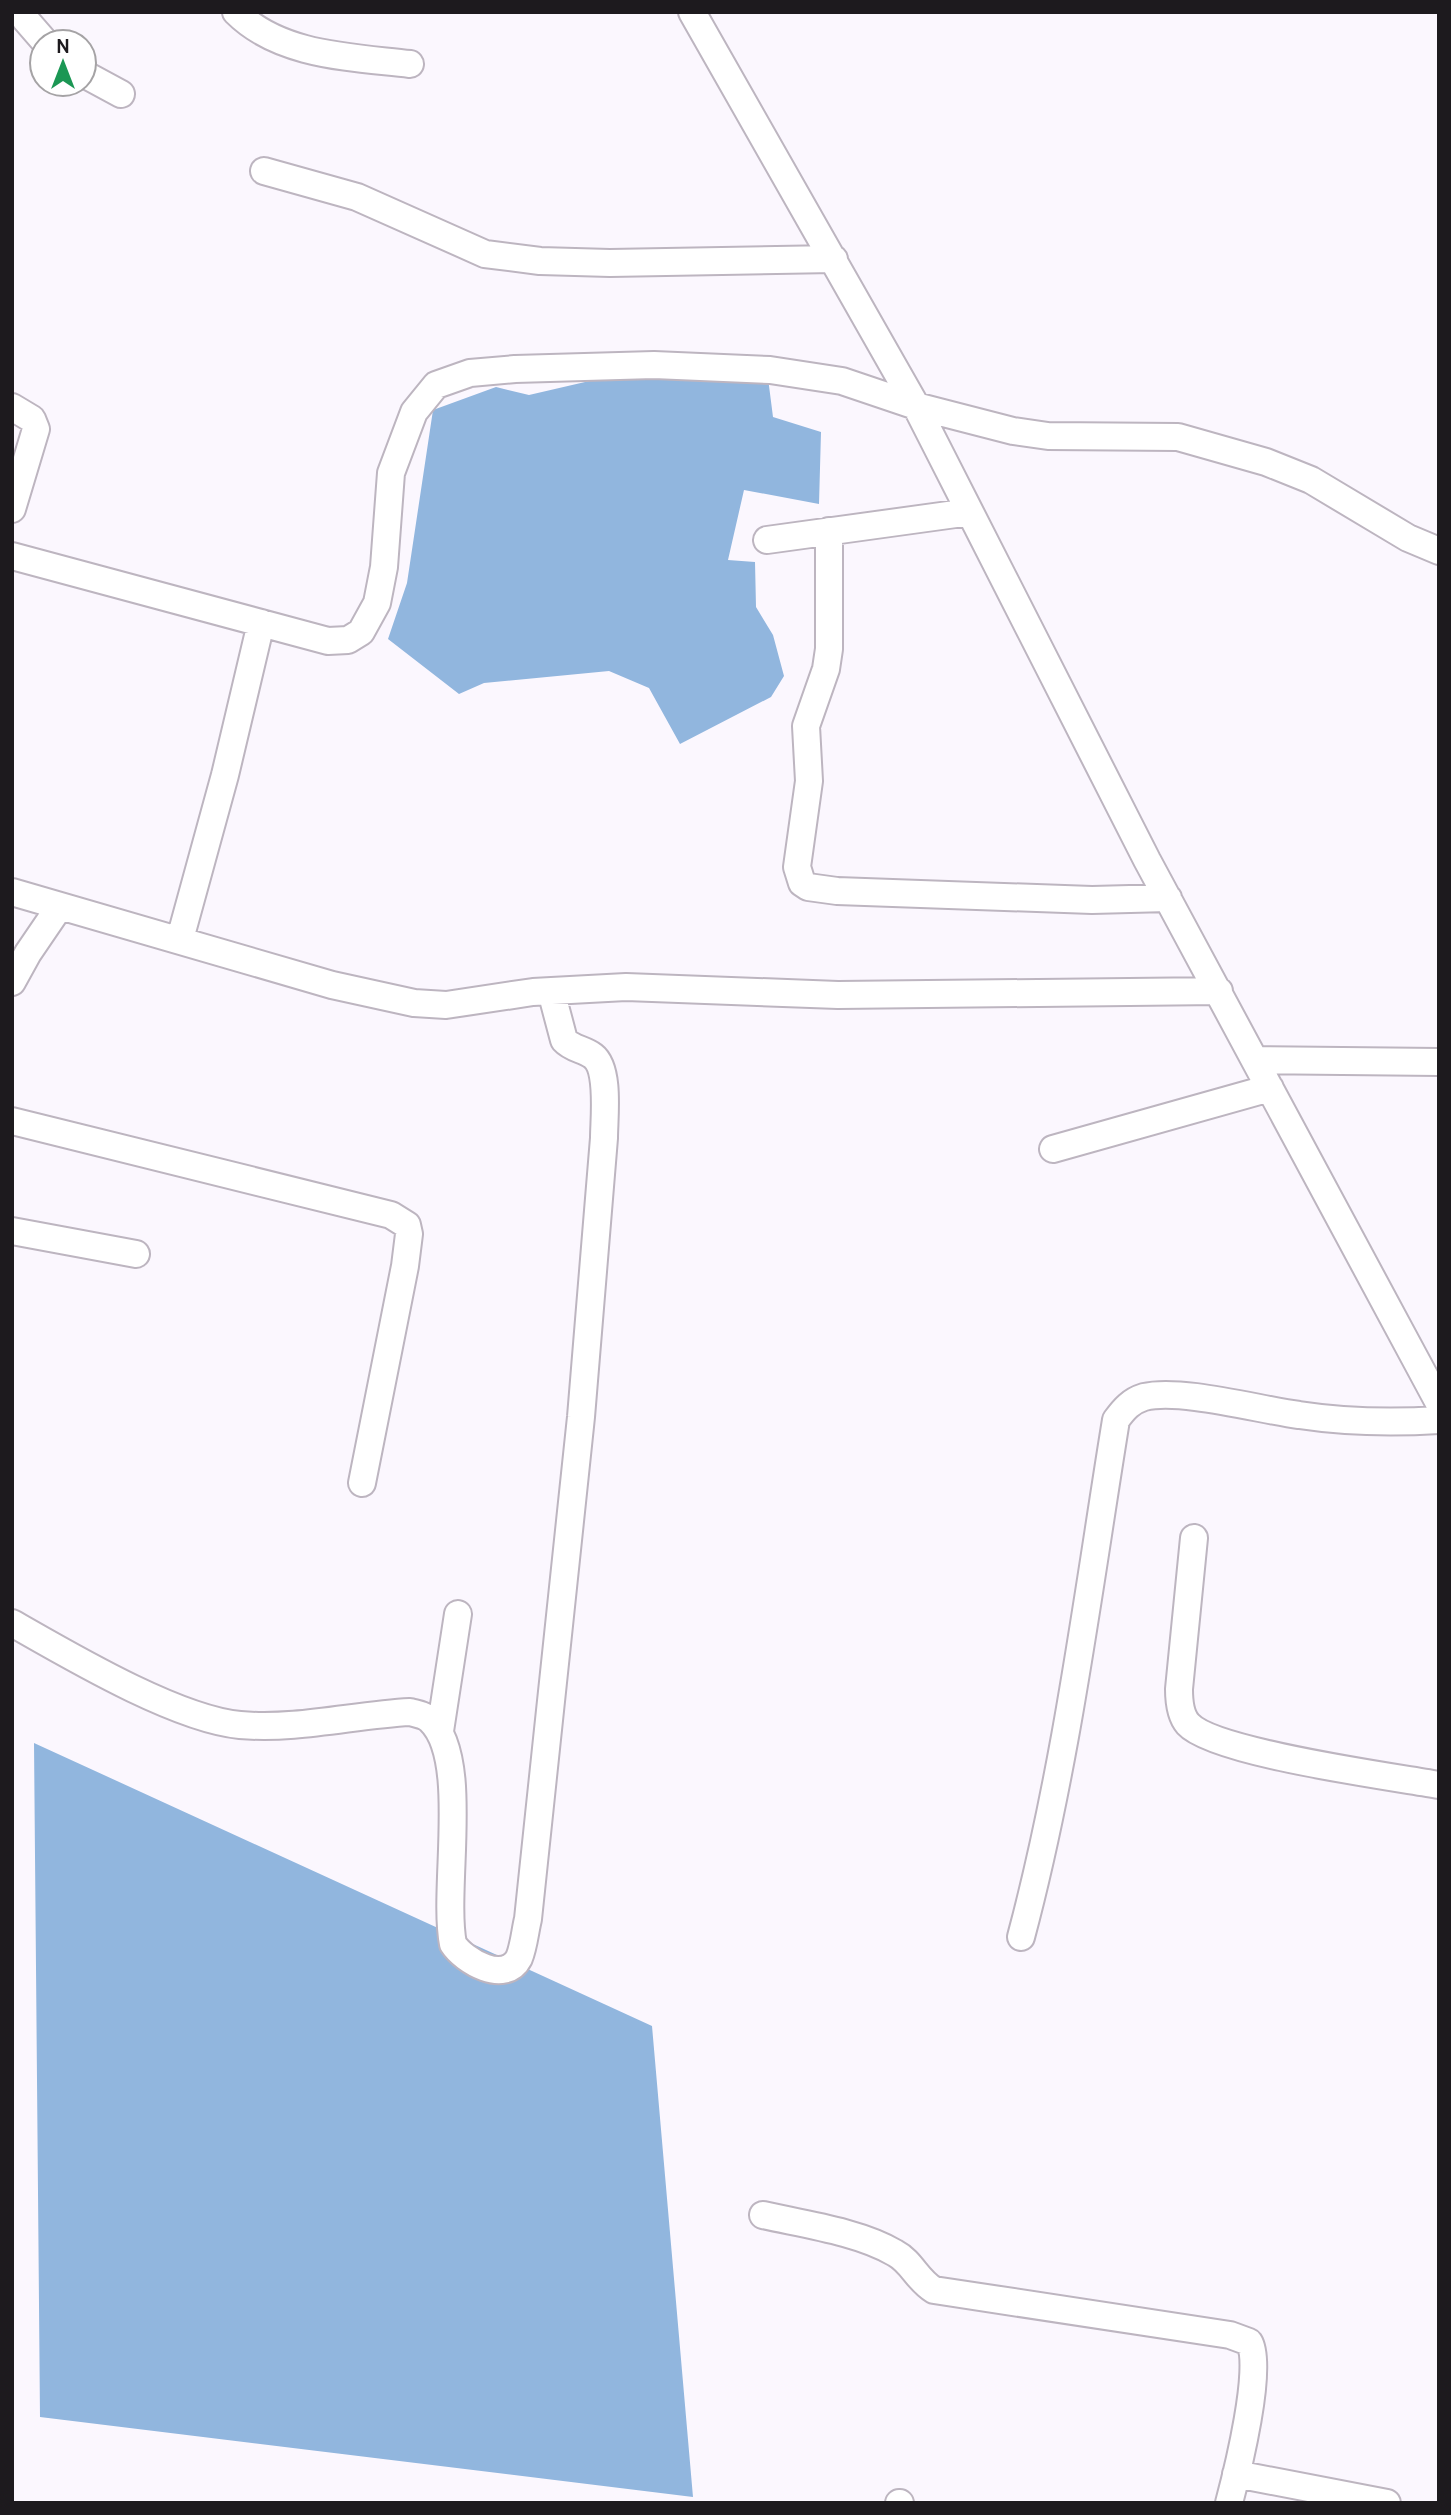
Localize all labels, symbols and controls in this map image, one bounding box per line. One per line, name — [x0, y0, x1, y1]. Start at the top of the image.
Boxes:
north arrow — [28, 28, 98, 98]
text: N — [56, 35, 70, 58]

